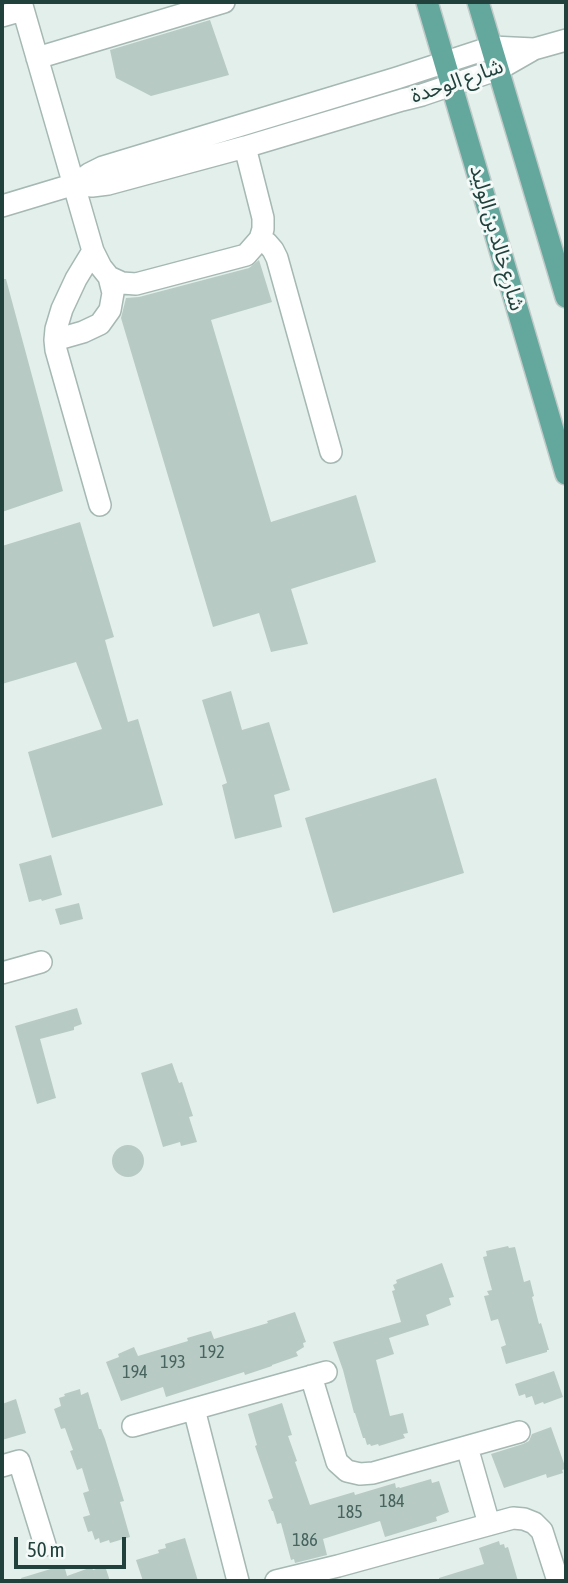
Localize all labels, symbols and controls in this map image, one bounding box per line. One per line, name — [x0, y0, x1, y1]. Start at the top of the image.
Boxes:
street label: شارع الوحدة — [407, 53, 507, 109]
street label: شارع خالد بن الوليد — [464, 162, 530, 314]
house number: 192 — [199, 1341, 225, 1363]
house number: 193 — [160, 1351, 186, 1373]
house number: 194 — [122, 1361, 148, 1383]
house number: 184 — [379, 1490, 405, 1512]
house number: 185 — [337, 1501, 363, 1523]
scale bar — [18, 1524, 130, 1568]
house number: 186 — [292, 1529, 318, 1551]
text: 50 m — [27, 1537, 65, 1561]

